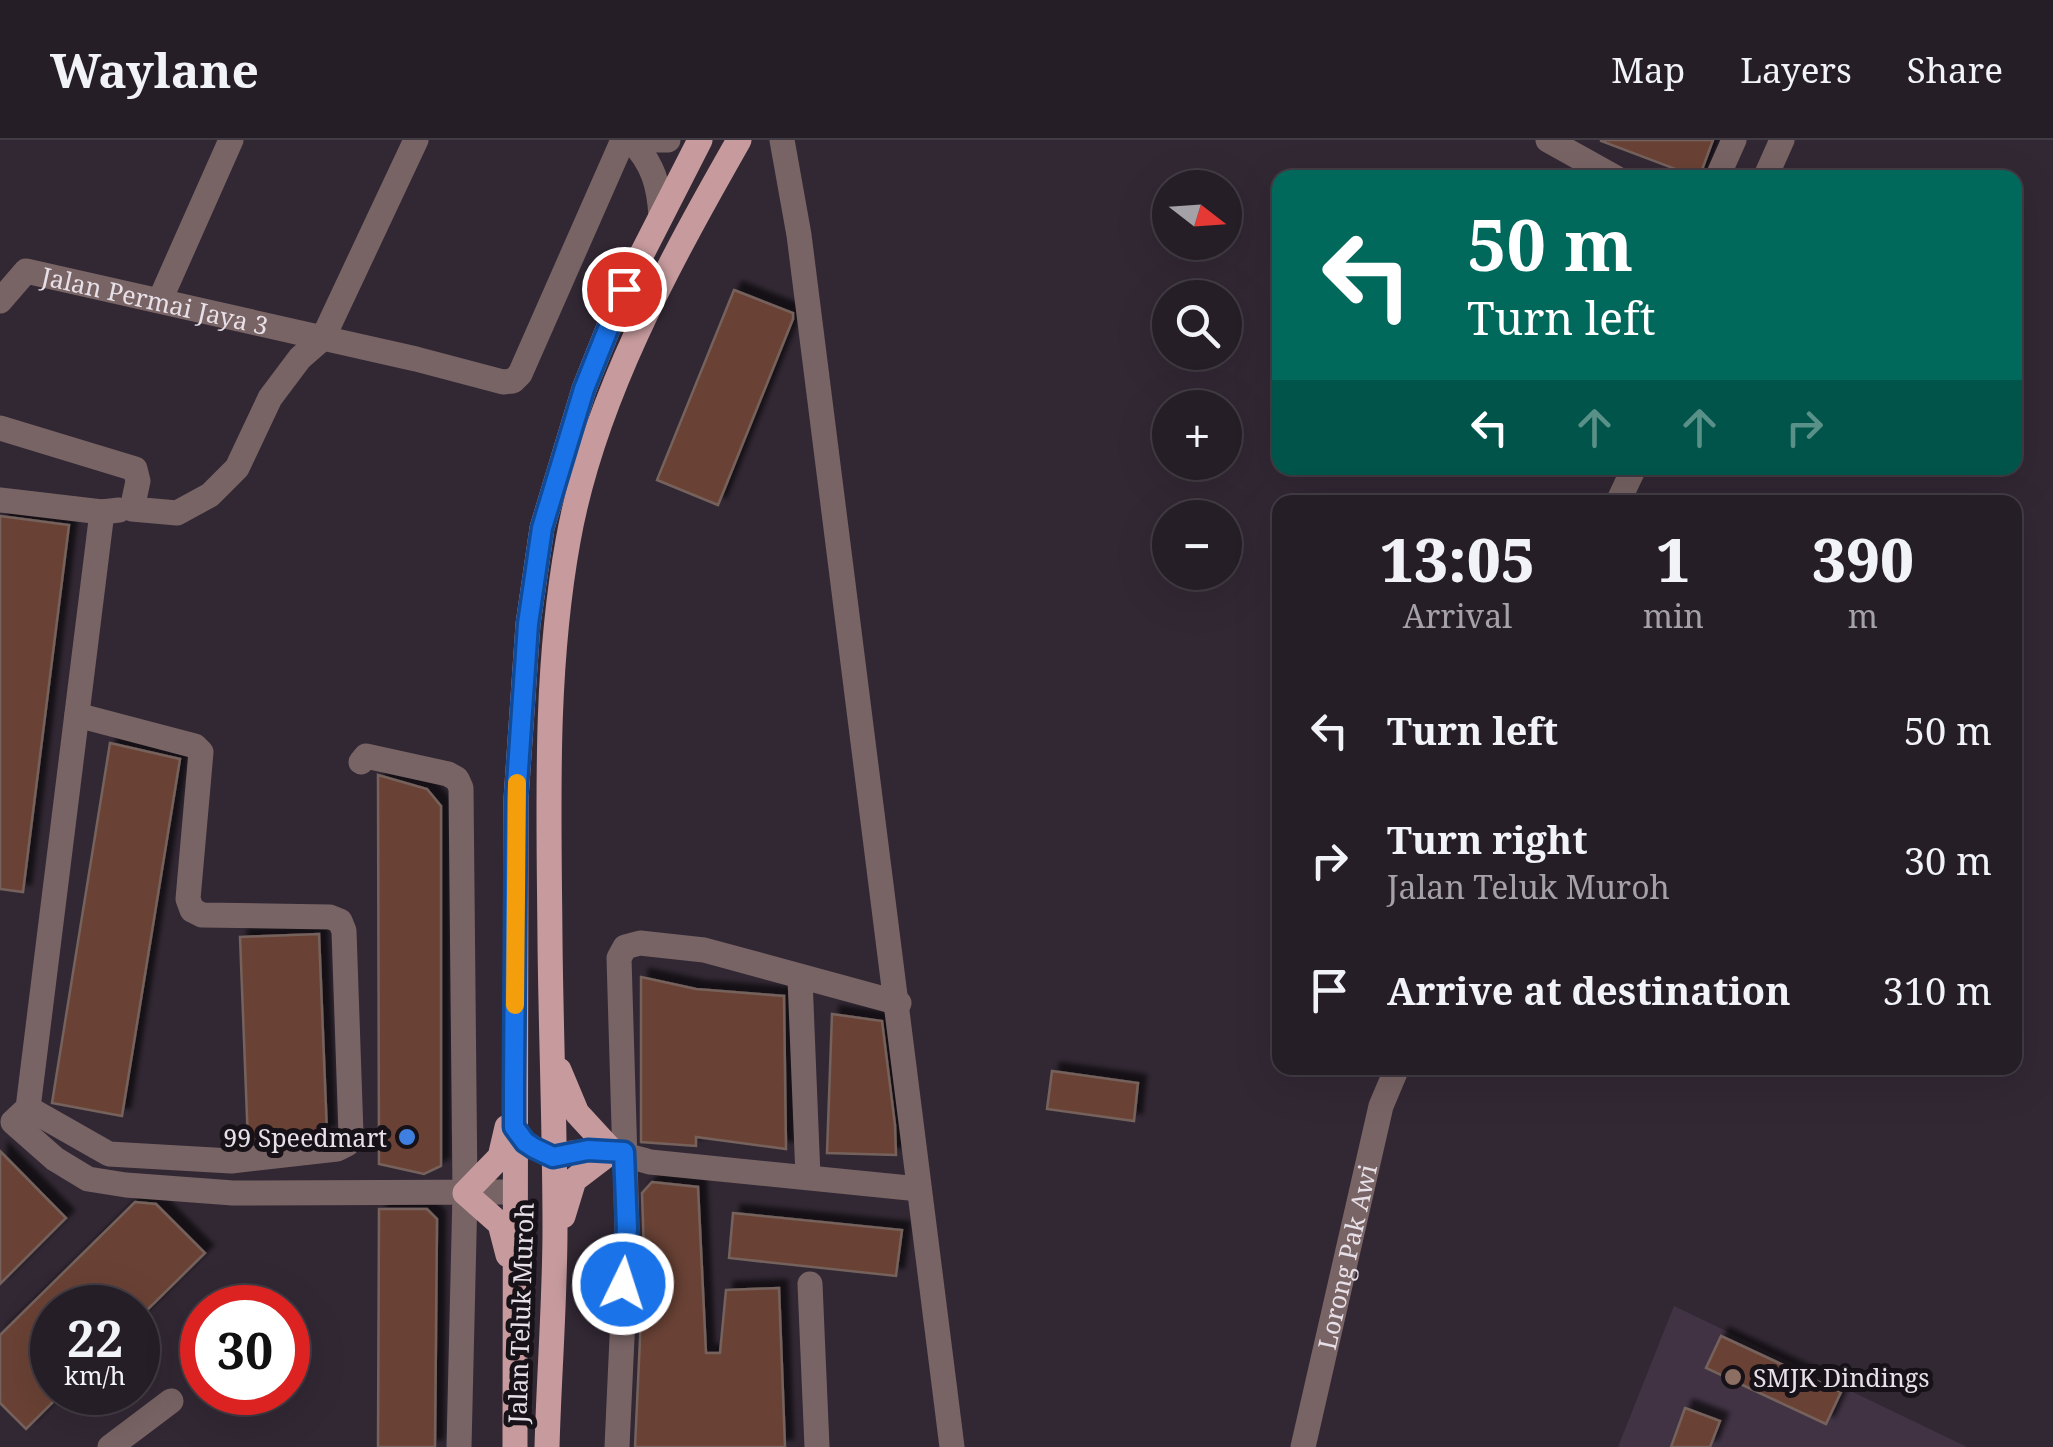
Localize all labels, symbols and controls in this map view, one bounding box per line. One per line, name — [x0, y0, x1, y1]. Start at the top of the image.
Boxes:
text: Waylane — [50, 37, 259, 102]
text: Map — [1611, 46, 1685, 93]
text: Layers — [1740, 46, 1852, 93]
text: Share — [1907, 46, 2003, 93]
north arrow — [1152, 170, 1242, 260]
map controls — [1152, 170, 1242, 590]
text: 50 m — [1467, 196, 1633, 292]
icon: left — [1302, 210, 1432, 340]
pin — [582, 247, 667, 332]
street label: Jalan Permai Jaya 3 — [38, 258, 272, 342]
icon: arrive — [597, 262, 652, 317]
button: search — [1152, 280, 1242, 370]
text: Turn left — [1467, 287, 1656, 348]
button: + — [1152, 390, 1242, 480]
icon: left — [1462, 400, 1517, 455]
icon: ahead — [1567, 400, 1622, 455]
icon: ahead — [1672, 400, 1727, 455]
icon: right — [1777, 400, 1832, 455]
button: − — [1152, 500, 1242, 590]
text: 13:05 — [1380, 518, 1535, 600]
text: 1 — [1656, 518, 1690, 600]
text: 390 — [1812, 518, 1914, 600]
text: Arrival — [1403, 594, 1512, 637]
text: min — [1643, 594, 1704, 637]
text: m — [1848, 594, 1878, 637]
icon: left — [1302, 703, 1357, 758]
text: Turn left — [1387, 704, 1558, 756]
text: 50 m — [1904, 704, 1992, 756]
text: Turn right — [1387, 813, 1588, 865]
icon: right — [1302, 833, 1357, 888]
text: 30 m — [1904, 834, 1992, 886]
text: Jalan Teluk Muroh — [1387, 865, 1670, 908]
icon: arrive — [1302, 963, 1357, 1018]
text: Arrive at destination — [1387, 964, 1791, 1016]
text: 310 m — [1882, 964, 1992, 1016]
place label: 99 Speedmart — [223, 1120, 387, 1154]
marker: 99 Speedmart — [396, 1126, 418, 1148]
street label: Lorong Pak Awi — [1309, 1161, 1384, 1353]
street label: Jalan Teluk Muroh — [499, 1202, 541, 1425]
position arrow — [571, 1232, 675, 1336]
speed limit sign: 30 — [180, 1285, 310, 1415]
text: 22 — [67, 1304, 123, 1372]
text: km/h — [64, 1358, 126, 1392]
place label: SMJK Dindings — [1753, 1360, 1929, 1394]
marker: SMJK Dindings — [1722, 1366, 1744, 1388]

